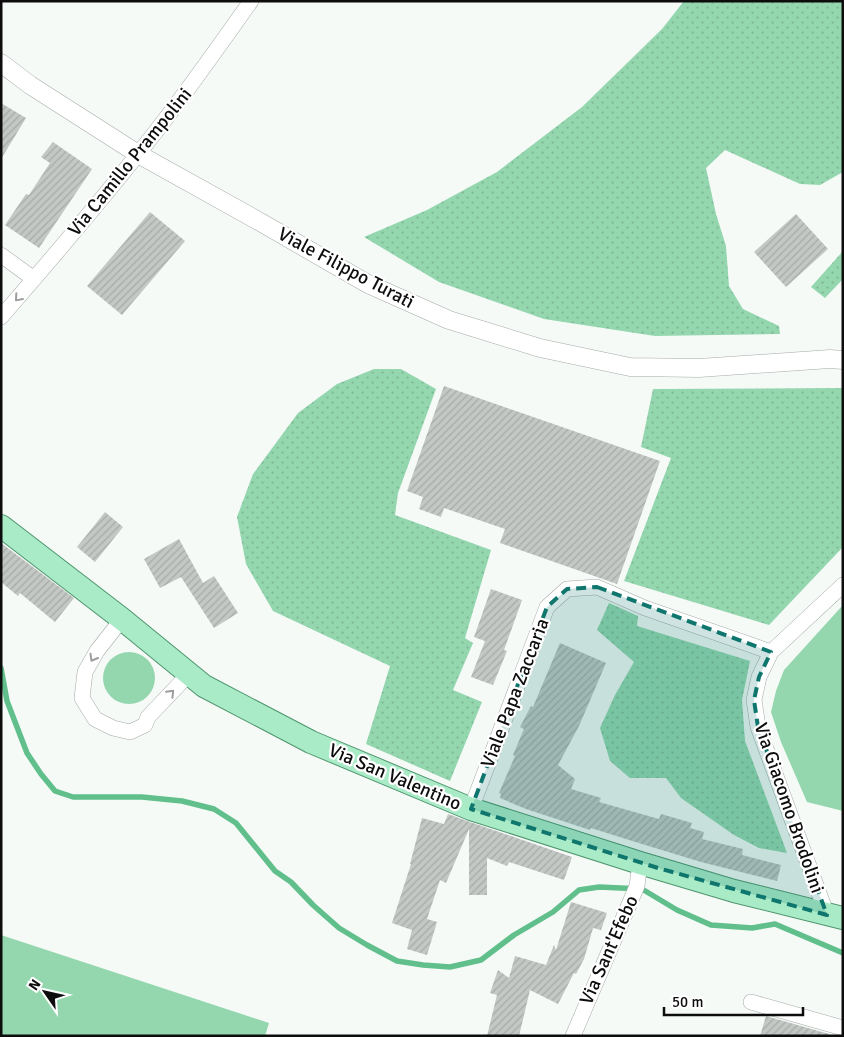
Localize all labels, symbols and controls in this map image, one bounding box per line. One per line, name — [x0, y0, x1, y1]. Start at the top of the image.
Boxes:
street label: Via Camillo Prampolini — [63, 83, 197, 241]
street label: Viale Filippo Turati — [274, 222, 418, 314]
one-way arrow — [15, 292, 23, 301]
street label: Viale Papa Zaccaria — [475, 615, 555, 771]
one-way arrow — [89, 653, 99, 662]
one-way arrow — [165, 690, 174, 699]
street label: Via Giacomo Brodolini — [749, 720, 829, 896]
street label: Via San Valentino — [325, 738, 465, 816]
street label: Via Sant'Efebo — [574, 891, 644, 1008]
north arrow — [20, 967, 70, 1017]
text: N — [25, 976, 44, 994]
scale bar — [664, 984, 803, 1016]
text: 50 m — [672, 993, 703, 1011]

